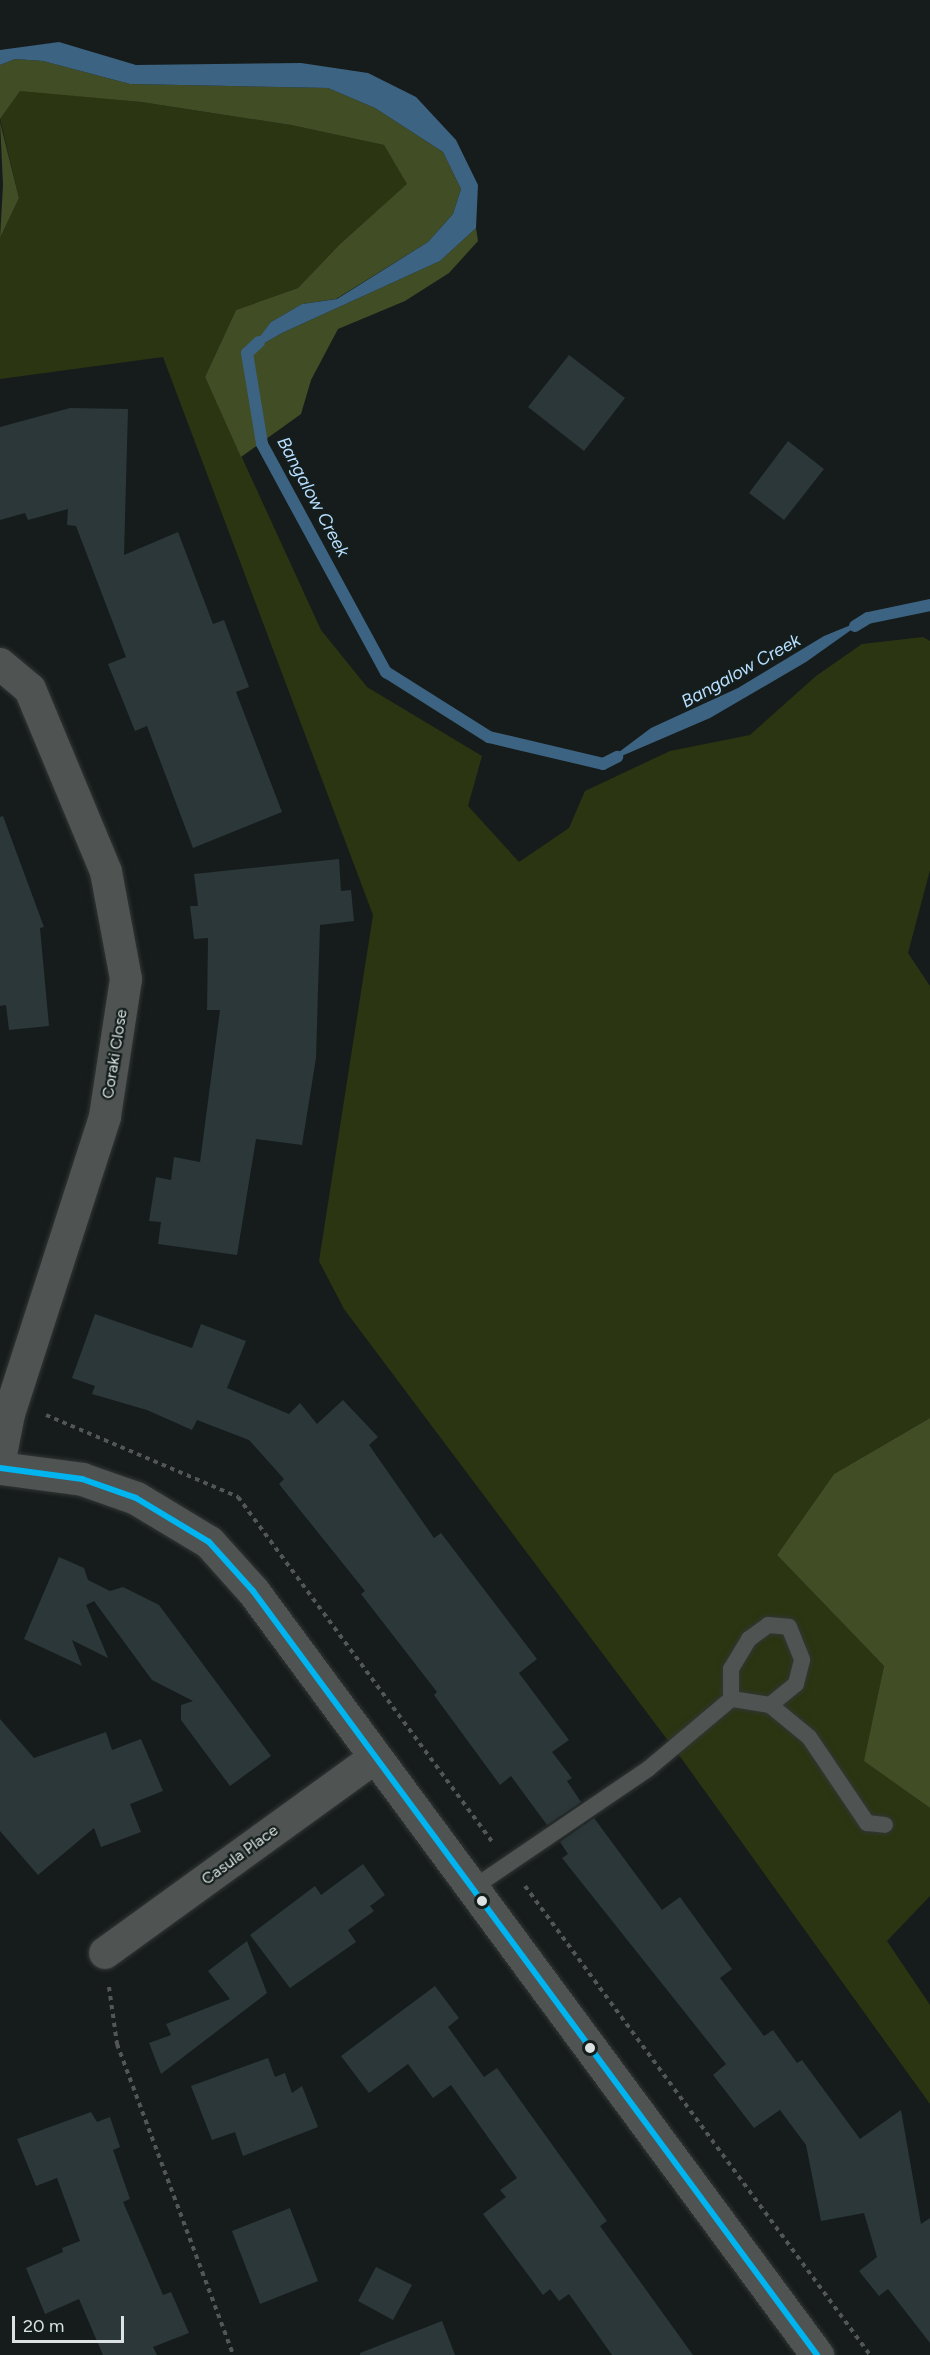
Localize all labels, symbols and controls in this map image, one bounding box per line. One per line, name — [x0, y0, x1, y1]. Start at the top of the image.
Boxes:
water label: Bangalow Creek — [272, 433, 354, 561]
water label: Bangalow Creek — [678, 629, 804, 713]
street label: Coraki Close — [98, 1008, 132, 1100]
street label: Casula Place — [198, 1821, 282, 1889]
unlabelled marker — [476, 1895, 488, 1907]
unlabelled marker — [584, 2042, 596, 2054]
scale bar — [15, 2304, 128, 2342]
text: 20 m — [23, 2315, 64, 2337]

